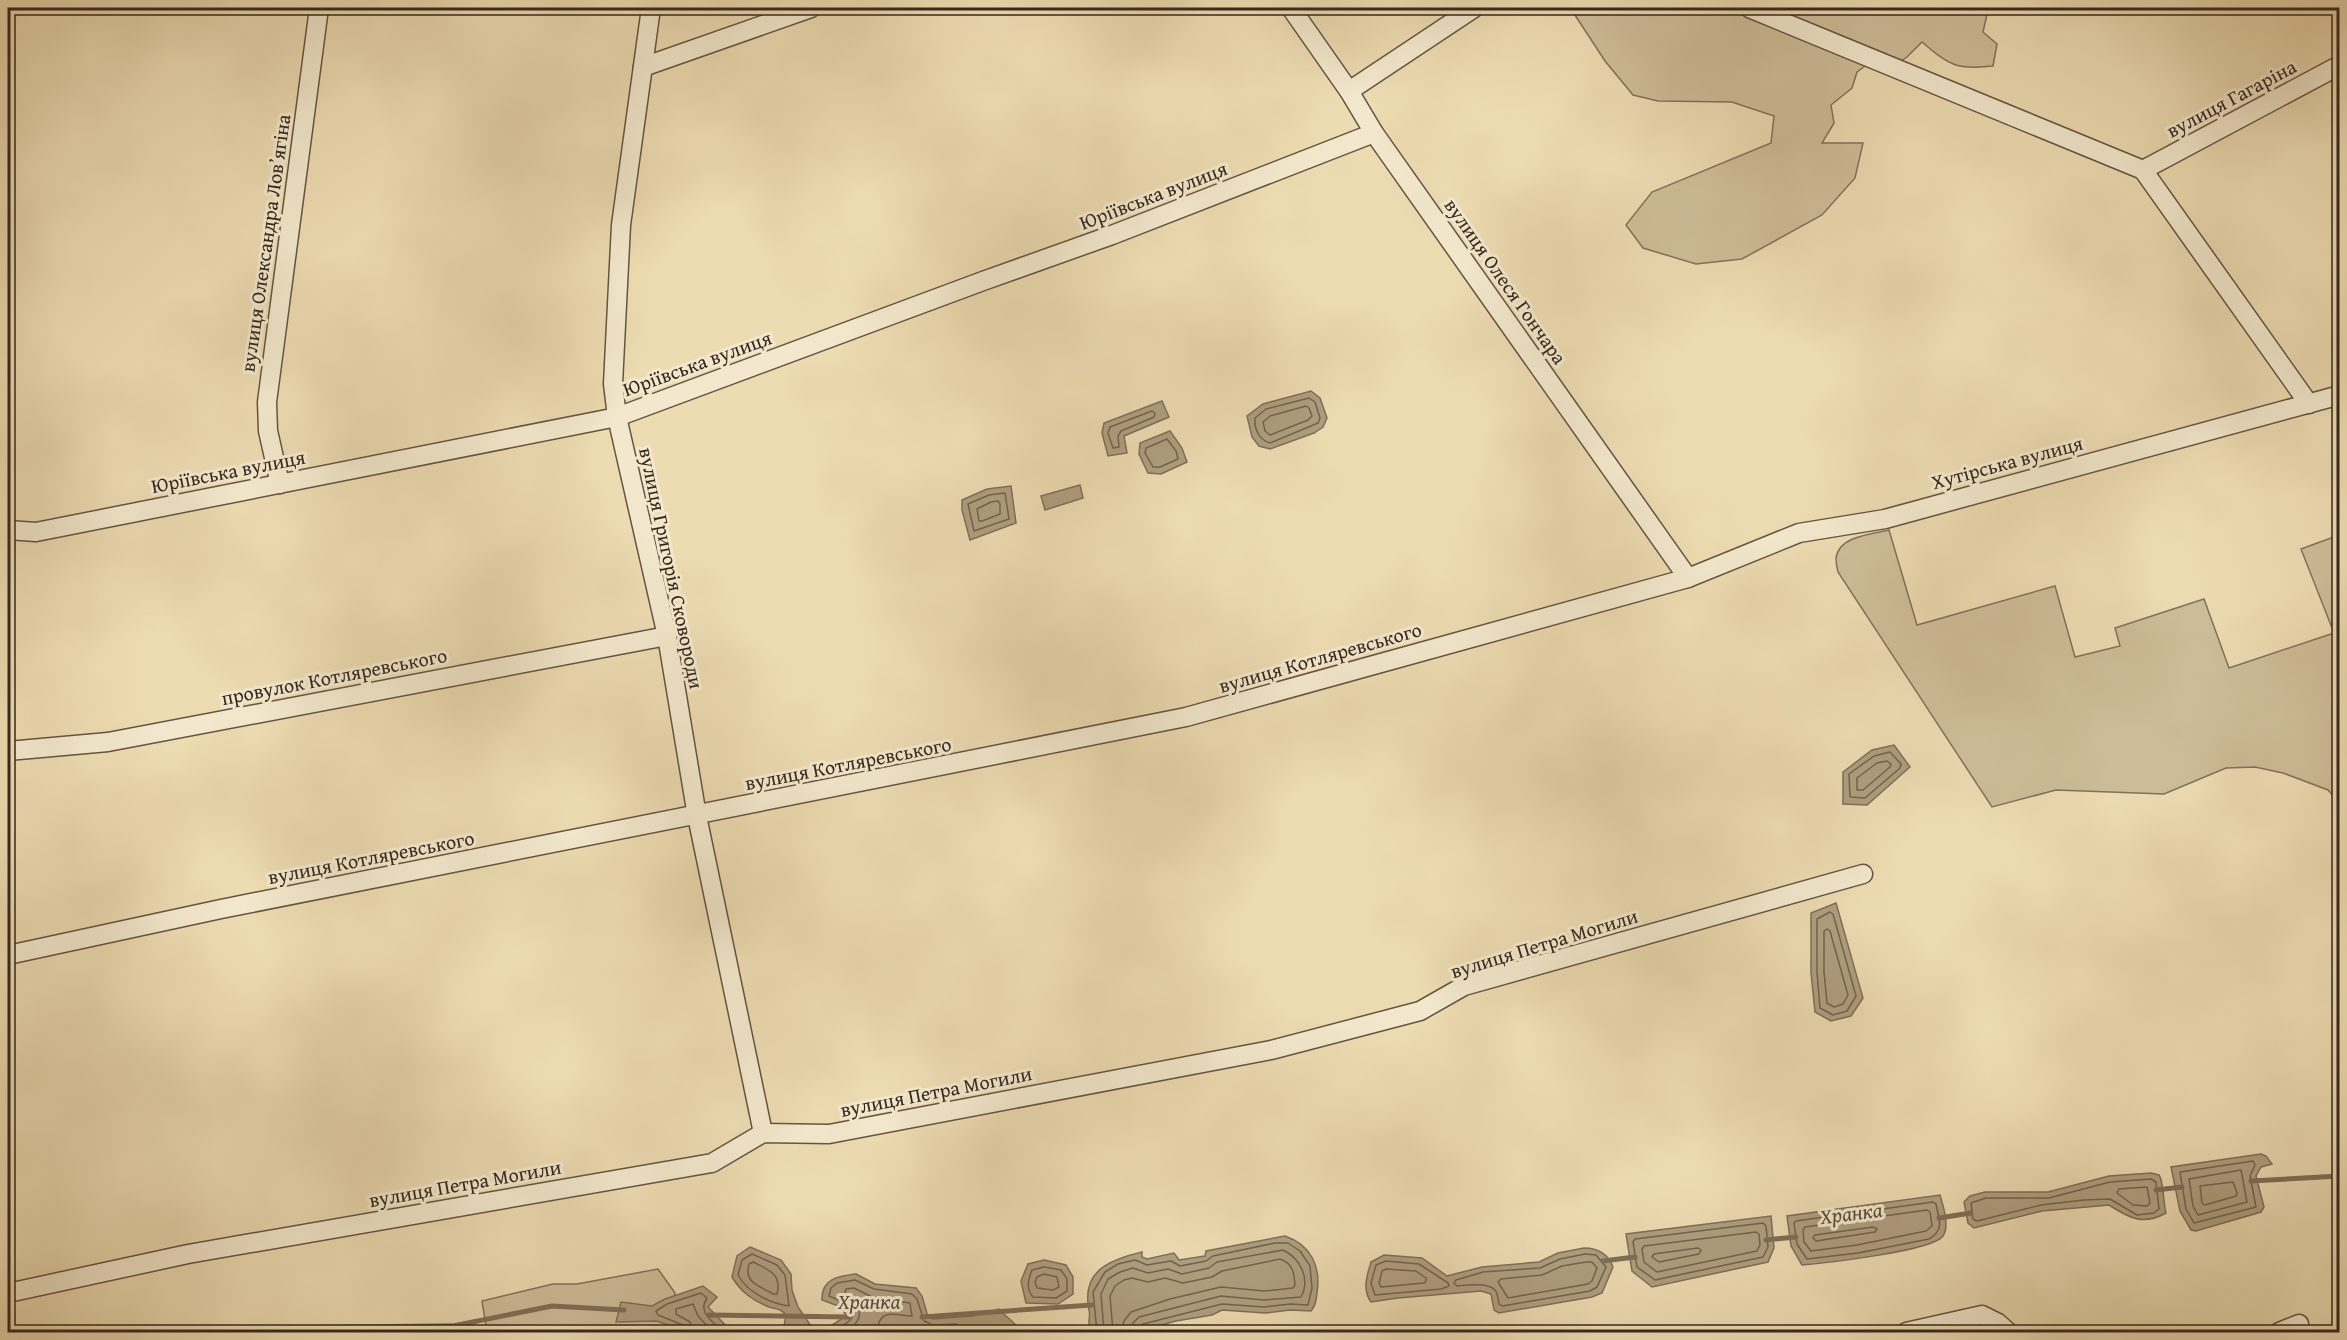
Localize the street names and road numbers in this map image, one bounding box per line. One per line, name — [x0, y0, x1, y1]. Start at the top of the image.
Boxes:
street label: вулиця Гагаріна — [2161, 51, 2302, 144]
street label: вулиця Олександра Ловʼягіна — [233, 112, 298, 374]
street label: Юріївська вулиця — [1075, 153, 1231, 237]
street label: вулиця Олеся Гончара — [1438, 192, 1575, 370]
street label: Юріївська вулиця — [619, 323, 775, 403]
street label: Хутірська вулиця — [1928, 428, 2086, 496]
street label: Юріївська вулиця — [148, 442, 308, 500]
street label: вулиця Григорія Сковороди — [632, 445, 712, 691]
street label: вулиця Котляревського — [1215, 614, 1425, 700]
street label: провулок Котляревського — [219, 640, 449, 712]
street label: вулиця Котляревського — [742, 729, 954, 797]
street label: вулиця Котляревського — [265, 823, 477, 891]
street label: вулиця Петра Могили — [1447, 901, 1641, 985]
street label: вулиця Петра Могили — [838, 1058, 1034, 1124]
street label: вулиця Петра Могили — [367, 1152, 563, 1214]

